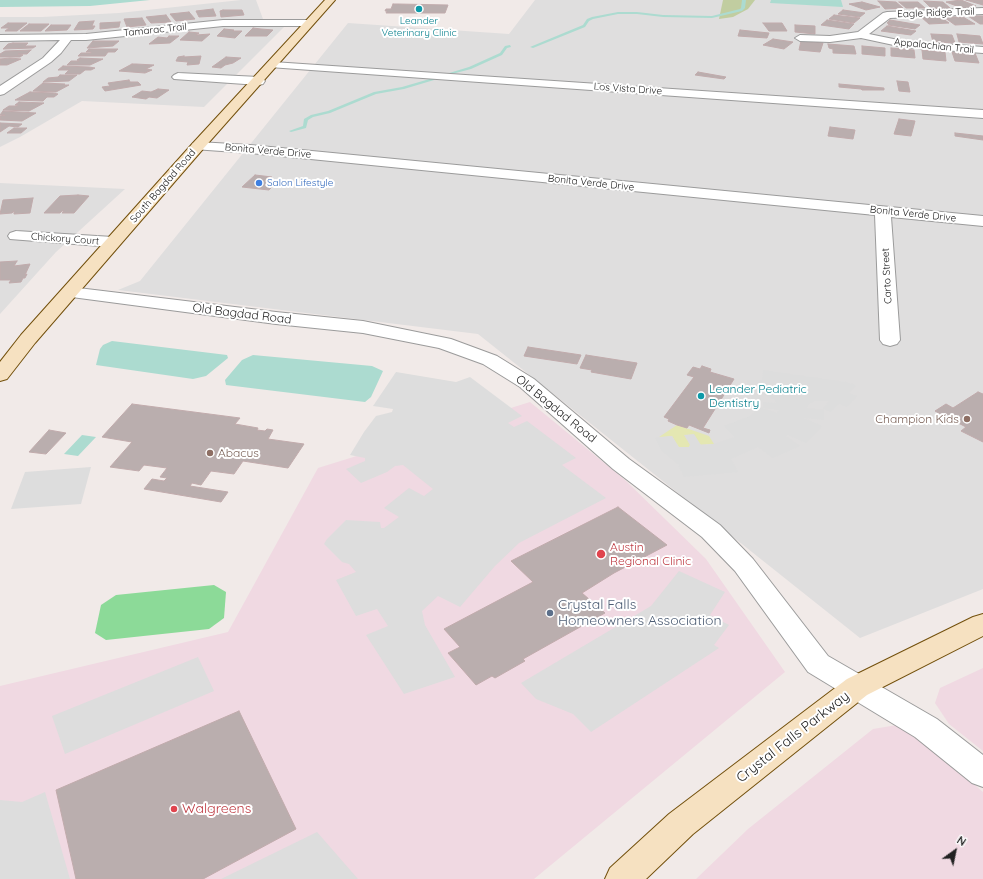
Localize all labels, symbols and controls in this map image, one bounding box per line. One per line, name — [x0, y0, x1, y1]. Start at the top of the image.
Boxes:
marker: Leander Veterinary Clinic — [414, 4, 424, 14]
street label: Eagle Ridge Trail — [897, 6, 975, 20]
place label: Leander Veterinary Clinic — [381, 15, 457, 38]
street label: Tamarac Trail — [123, 21, 187, 39]
street label: Appalachian Trail — [893, 36, 975, 56]
street label: Los Vista Drive — [593, 81, 663, 97]
street label: Bonita Verde Drive — [224, 141, 312, 161]
street label: South Bagdad Road — [128, 147, 198, 225]
street label: Bonita Verde Drive — [547, 172, 635, 194]
place label: Salon Lifestyle — [267, 177, 333, 189]
marker: Salon Lifestyle — [254, 178, 264, 188]
street label: Bonita Verde Drive — [869, 203, 957, 225]
street label: Chickory Court — [30, 231, 100, 247]
street label: Carto Street — [880, 248, 894, 304]
street label: Old Bagdad Road — [192, 301, 292, 327]
street label: Old Bagdad Road — [513, 372, 599, 446]
place label: Leander Pediatric Dentistry — [709, 382, 807, 410]
marker: Leander Pediatric Dentistry — [696, 391, 706, 401]
place label: Champion Kids — [875, 412, 959, 426]
marker: Champion Kids — [962, 414, 972, 424]
place label: Abacus — [218, 446, 259, 460]
marker: Abacus — [205, 448, 215, 458]
place label: Austin Regional Clinic — [610, 540, 691, 568]
marker: Austin Regional Clinic — [595, 548, 607, 560]
place label: Crystal Falls Homeowners Association — [558, 597, 722, 630]
marker: Crystal Falls Homeowners Association — [545, 608, 555, 618]
street label: Crystal Falls Parkway — [733, 688, 853, 786]
place label: Walgreens — [182, 801, 251, 817]
marker: Walgreens — [169, 804, 179, 814]
north arrow — [935, 831, 975, 871]
text: N — [954, 833, 969, 849]

